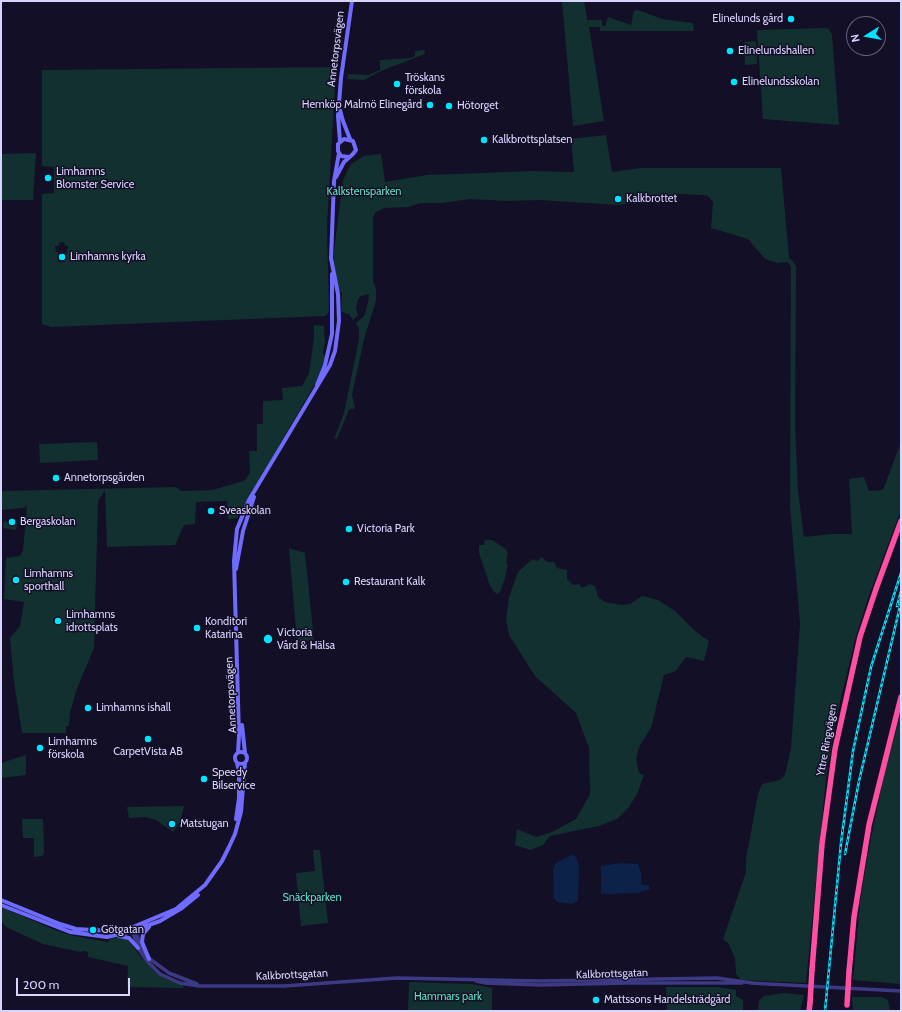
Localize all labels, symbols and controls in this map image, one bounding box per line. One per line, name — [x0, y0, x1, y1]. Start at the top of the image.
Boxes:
street label: Annetorpsvägen — [325, 10, 347, 88]
place label: Elinelunds gård — [712, 12, 783, 26]
marker: Elinelunds gård — [786, 14, 796, 24]
north arrow — [846, 16, 886, 56]
text: N — [848, 33, 863, 43]
place label: Elinelundshallen — [738, 44, 814, 58]
marker: Elinelundshallen — [725, 46, 735, 56]
place label: Tröskans förskola — [405, 71, 445, 97]
place label: Elinelundsskolan — [742, 75, 819, 89]
marker: Elinelundsskolan — [729, 77, 739, 87]
marker: Tröskans förskola — [392, 79, 402, 89]
place label: Hemköp Malmö Elinegård — [302, 98, 422, 112]
place label: Hötorget — [457, 99, 499, 113]
marker: Hemköp Malmö Elinegård — [425, 100, 435, 110]
marker: Hötorget — [444, 101, 454, 111]
place label: Kalkbrottsplatsen — [492, 133, 572, 147]
marker: Kalkbrottsplatsen — [479, 135, 489, 145]
place label: Limhamns Blomster Service — [56, 165, 134, 191]
marker: Limhamns Blomster Service — [43, 173, 53, 183]
park label: Kalkstensparken — [327, 185, 401, 199]
place label: Kalkbrottet — [626, 192, 677, 206]
marker: Kalkbrottet — [613, 194, 623, 204]
place label: Limhamns kyrka — [70, 250, 146, 264]
marker: Limhamns kyrka — [57, 252, 67, 262]
place label: Annetorpsgården — [64, 471, 145, 485]
marker: Annetorpsgården — [51, 473, 61, 483]
place label: Sveaskolan — [219, 504, 271, 518]
marker: Sveaskolan — [206, 506, 216, 516]
place label: Bergaskolan — [20, 515, 76, 529]
marker: Bergaskolan — [7, 517, 17, 527]
place label: Victoria Park — [357, 522, 415, 536]
marker: Victoria Park — [344, 524, 354, 534]
place label: Limhamns sporthall — [24, 567, 73, 593]
marker: Limhamns sporthall — [11, 575, 21, 585]
place label: Restaurant Kalk — [354, 575, 425, 589]
marker: Restaurant Kalk — [341, 577, 351, 587]
place label: Limhamns idrottsplats — [66, 608, 118, 634]
place label: Konditori Katarina — [205, 615, 247, 641]
marker: Limhamns idrottsplats — [53, 616, 63, 626]
marker: Konditori Katarina — [192, 623, 202, 633]
place label: Victoria Vård & Hälsa — [277, 626, 335, 652]
marker: Victoria Vård & Hälsa — [262, 633, 274, 645]
street label: Annetorpsvägen — [222, 656, 240, 734]
place label: Limhamns ishall — [96, 701, 171, 715]
marker: Limhamns ishall — [83, 703, 93, 713]
street label: Yttre Ringvägen — [814, 703, 840, 777]
marker: CarpetVista AB — [143, 734, 153, 744]
place label: Limhamns förskola — [48, 735, 97, 761]
marker: Limhamns förskola — [35, 743, 45, 753]
place label: CarpetVista AB — [113, 745, 183, 759]
place label: Speedy Bilservice — [212, 766, 255, 792]
marker: Speedy Bilservice — [199, 774, 209, 784]
place label: Matstugan — [180, 817, 229, 831]
marker: Matstugan — [167, 819, 177, 829]
park label: Snäckparken — [282, 891, 342, 905]
place label: Götgatan — [101, 923, 144, 937]
marker: Götgatan — [88, 925, 98, 935]
street label: Kalkbrottsgatan — [576, 966, 648, 982]
street label: Kalkbrottsgatan — [256, 967, 328, 983]
scale bar — [18, 970, 132, 996]
text: 200 m — [23, 977, 59, 992]
park label: Hammars park — [414, 990, 482, 1004]
place label: Mattssons Handelsträdgård — [604, 993, 730, 1007]
marker: Mattssons Handelsträdgård — [591, 995, 601, 1005]

